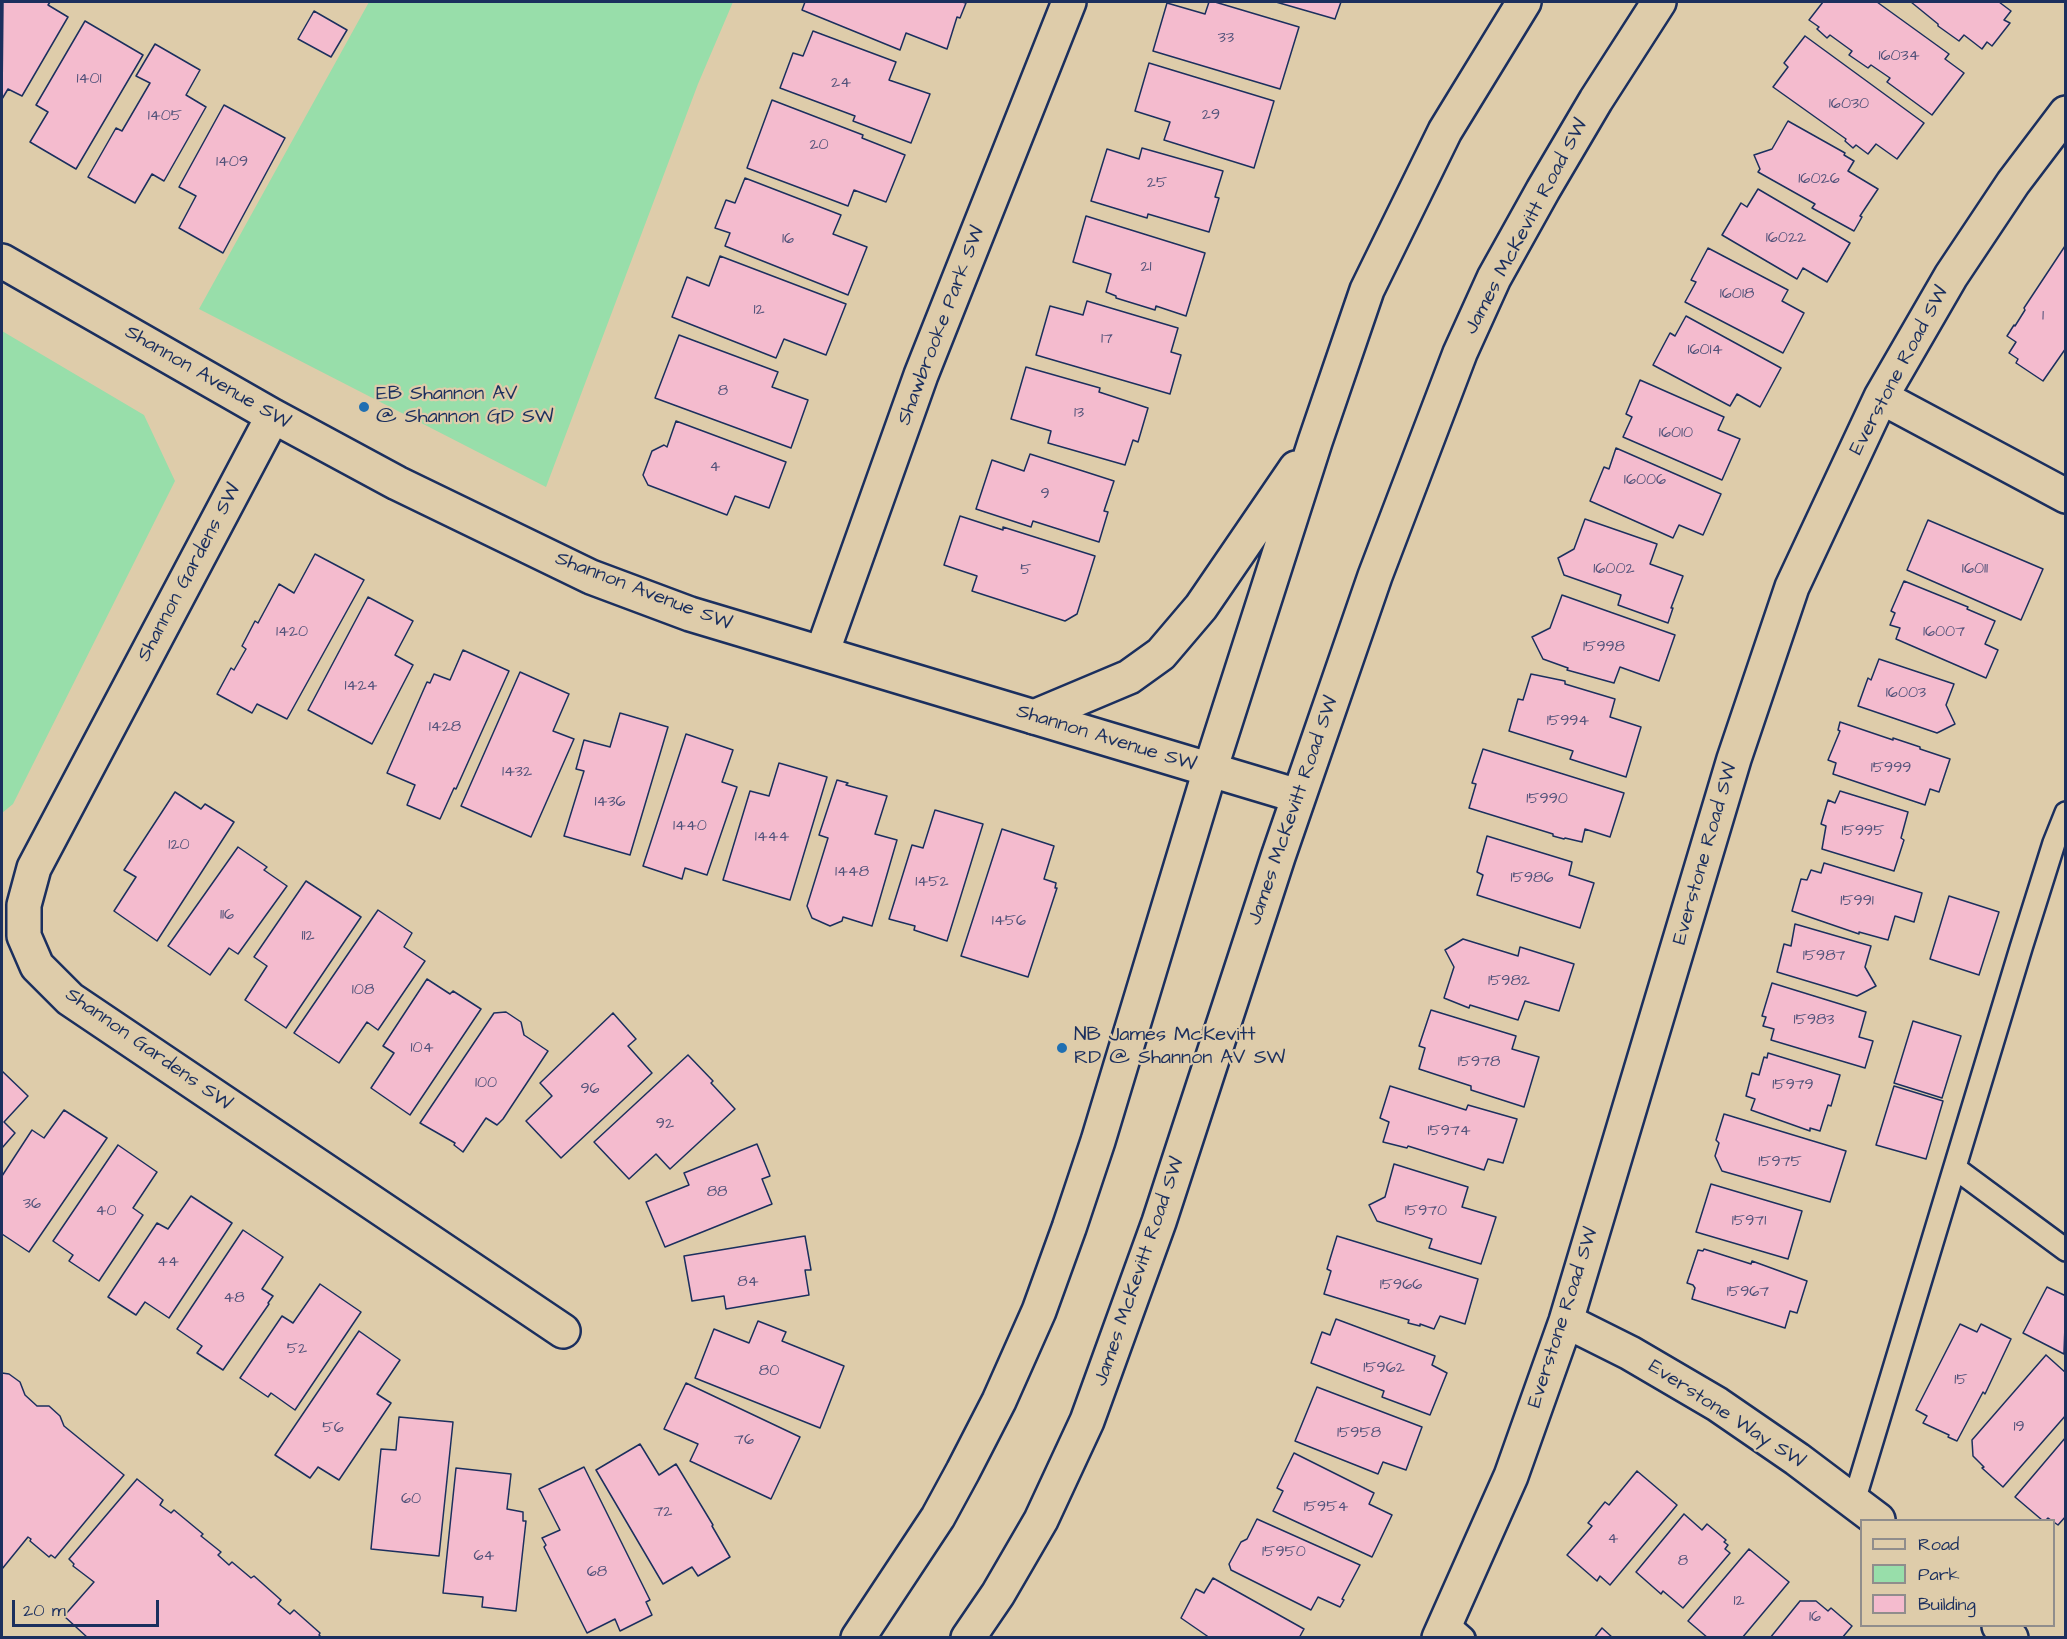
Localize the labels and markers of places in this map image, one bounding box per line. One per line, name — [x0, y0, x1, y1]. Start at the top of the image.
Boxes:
place label: EB Shannon AV @ Shannon GD SW — [376, 383, 554, 430]
marker: EB Shannon AV @ Shannon GD SW — [357, 400, 371, 414]
place label: NB James McKevitt RD @ Shannon AV SW — [1074, 1024, 1285, 1071]
marker: NB James McKevitt RD @ Shannon AV SW — [1055, 1041, 1069, 1055]

